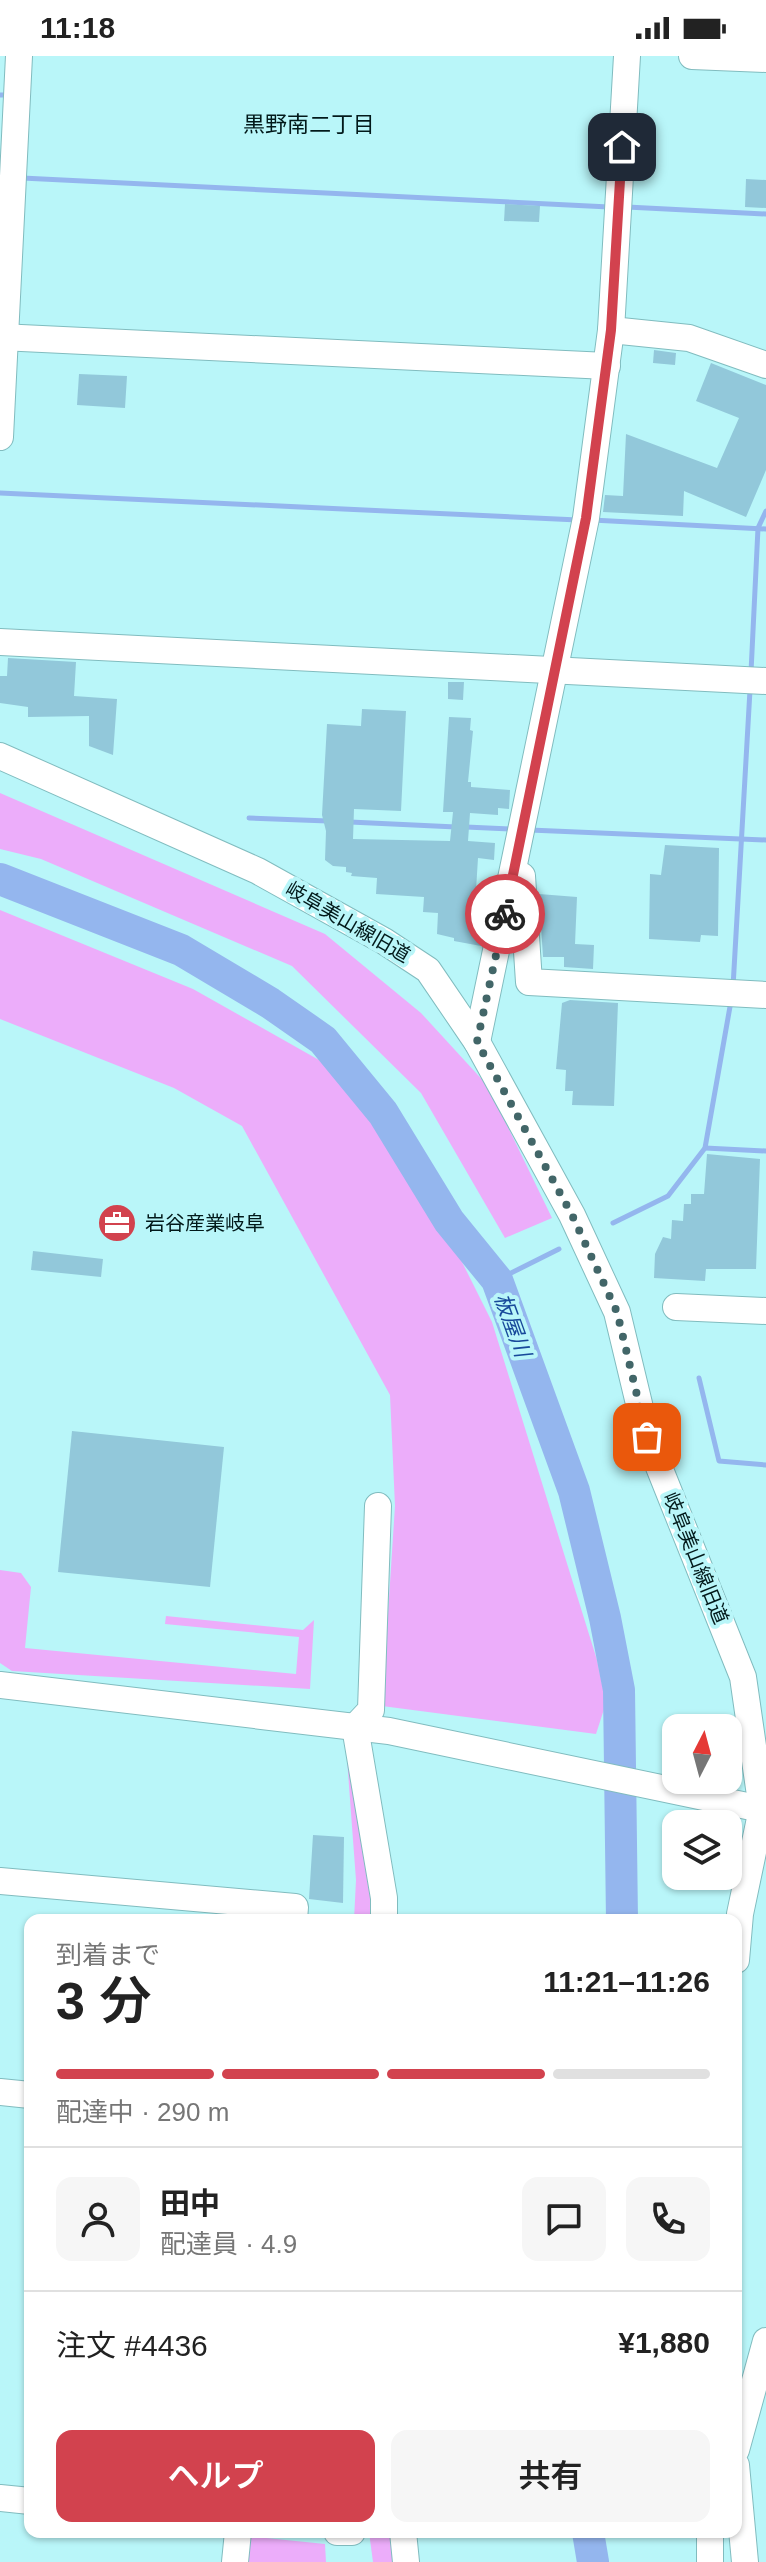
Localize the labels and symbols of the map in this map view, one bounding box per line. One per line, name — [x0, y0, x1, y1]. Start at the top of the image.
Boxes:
district label: 黒野南二丁目 — [243, 112, 375, 137]
pin — [588, 113, 656, 181]
courier — [465, 874, 545, 954]
street label: 岐阜美山線旧道 — [282, 877, 414, 967]
office icon: 岩谷産業岐阜 — [96, 1202, 138, 1244]
place label: 岩谷産業岐阜 — [145, 1212, 265, 1234]
water label: 板屋川 — [489, 1290, 536, 1362]
pin — [613, 1403, 681, 1471]
street label: 岐阜美山線旧道 — [660, 1489, 732, 1627]
north arrow — [662, 1714, 742, 1794]

